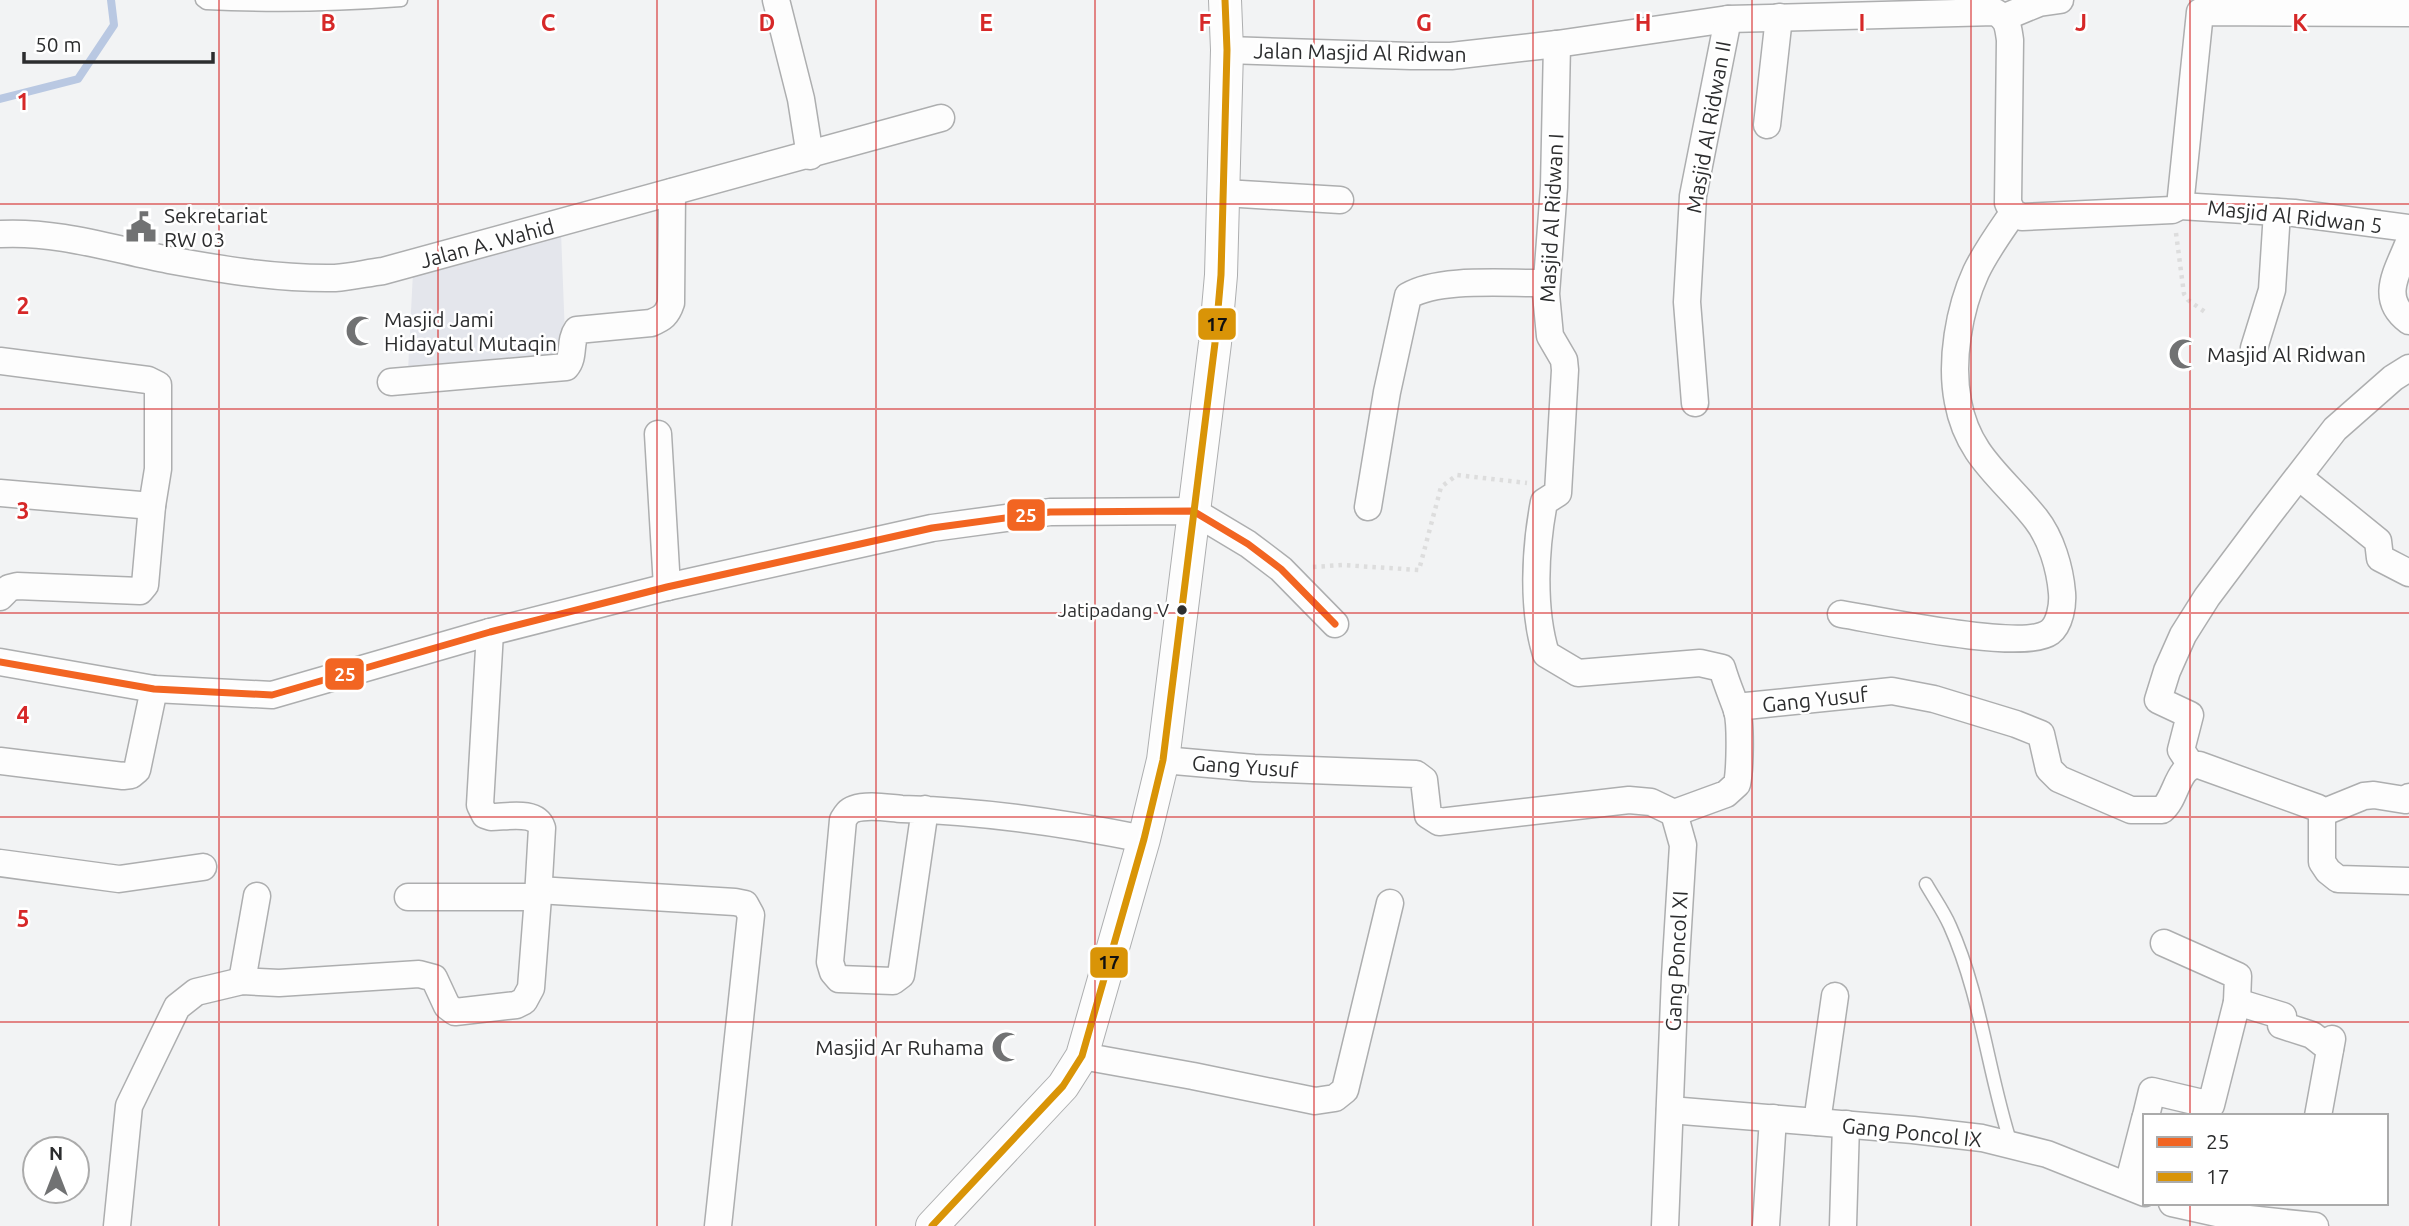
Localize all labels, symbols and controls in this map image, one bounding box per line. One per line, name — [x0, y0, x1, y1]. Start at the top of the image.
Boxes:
text: B — [320, 10, 336, 35]
text: C — [541, 10, 556, 35]
text: D — [759, 10, 775, 35]
text: E — [979, 10, 993, 35]
text: F — [1199, 10, 1212, 35]
text: G — [1416, 10, 1432, 35]
text: H — [1635, 10, 1651, 35]
text: I — [1859, 10, 1865, 35]
text: J — [2075, 10, 2087, 35]
text: K — [2292, 10, 2308, 35]
scale bar — [24, 21, 214, 65]
text: 50 m — [35, 32, 82, 56]
street label: Jalan Masjid Al Ridwan — [1253, 38, 1467, 66]
street label: Masjid Al Ridwan II — [1681, 39, 1735, 215]
text: 1 — [17, 89, 29, 114]
street label: Masjid Al Ridwan I — [1535, 133, 1567, 303]
street label: Masjid Al Ridwan 5 — [2206, 195, 2384, 237]
place label: Sekretariat RW 03 — [164, 203, 268, 251]
public building icon: Sekretariat RW 03 — [124, 210, 158, 244]
street label: Jalan A. Wahid — [417, 214, 557, 272]
text: 2 — [17, 293, 29, 318]
place label: Masjid Jami Hidayatul Mutaqin — [384, 307, 557, 355]
line badge: 17 — [1197, 307, 1237, 341]
text: 17 — [1206, 313, 1228, 335]
mosque icon: Masjid Jami Hidayatul Mutaqin — [344, 314, 378, 348]
mosque icon: Masjid Al Ridwan — [2167, 337, 2201, 371]
place label: Masjid Al Ridwan — [2207, 342, 2366, 366]
text: 3 — [17, 498, 29, 523]
line badge: 25 — [1006, 498, 1046, 532]
text: 25 — [1015, 504, 1037, 526]
place label: Jatipadang V — [1058, 599, 1169, 621]
marker: Jatipadang V — [1175, 603, 1189, 617]
line badge: 25 — [324, 657, 365, 691]
text: 25 — [334, 663, 356, 685]
street label: Gang Yusuf — [1761, 681, 1870, 716]
text: 4 — [17, 702, 30, 727]
street label: Gang Yusuf — [1191, 750, 1300, 782]
street label: Gang Poncol XI — [1660, 890, 1692, 1032]
text: 5 — [17, 906, 29, 931]
line badge: 17 — [1089, 946, 1129, 979]
text: 17 — [1098, 951, 1120, 973]
mosque icon: Masjid Ar Ruhama — [990, 1030, 1024, 1064]
place label: Masjid Ar Ruhama — [815, 1035, 984, 1059]
street label: Gang Poncol IX — [1841, 1113, 1983, 1151]
legend — [2143, 1114, 2388, 1205]
text: 25 — [2206, 1129, 2230, 1153]
north arrow — [21, 1135, 91, 1205]
text: N — [49, 1142, 63, 1164]
text: 17 — [2206, 1164, 2230, 1188]

